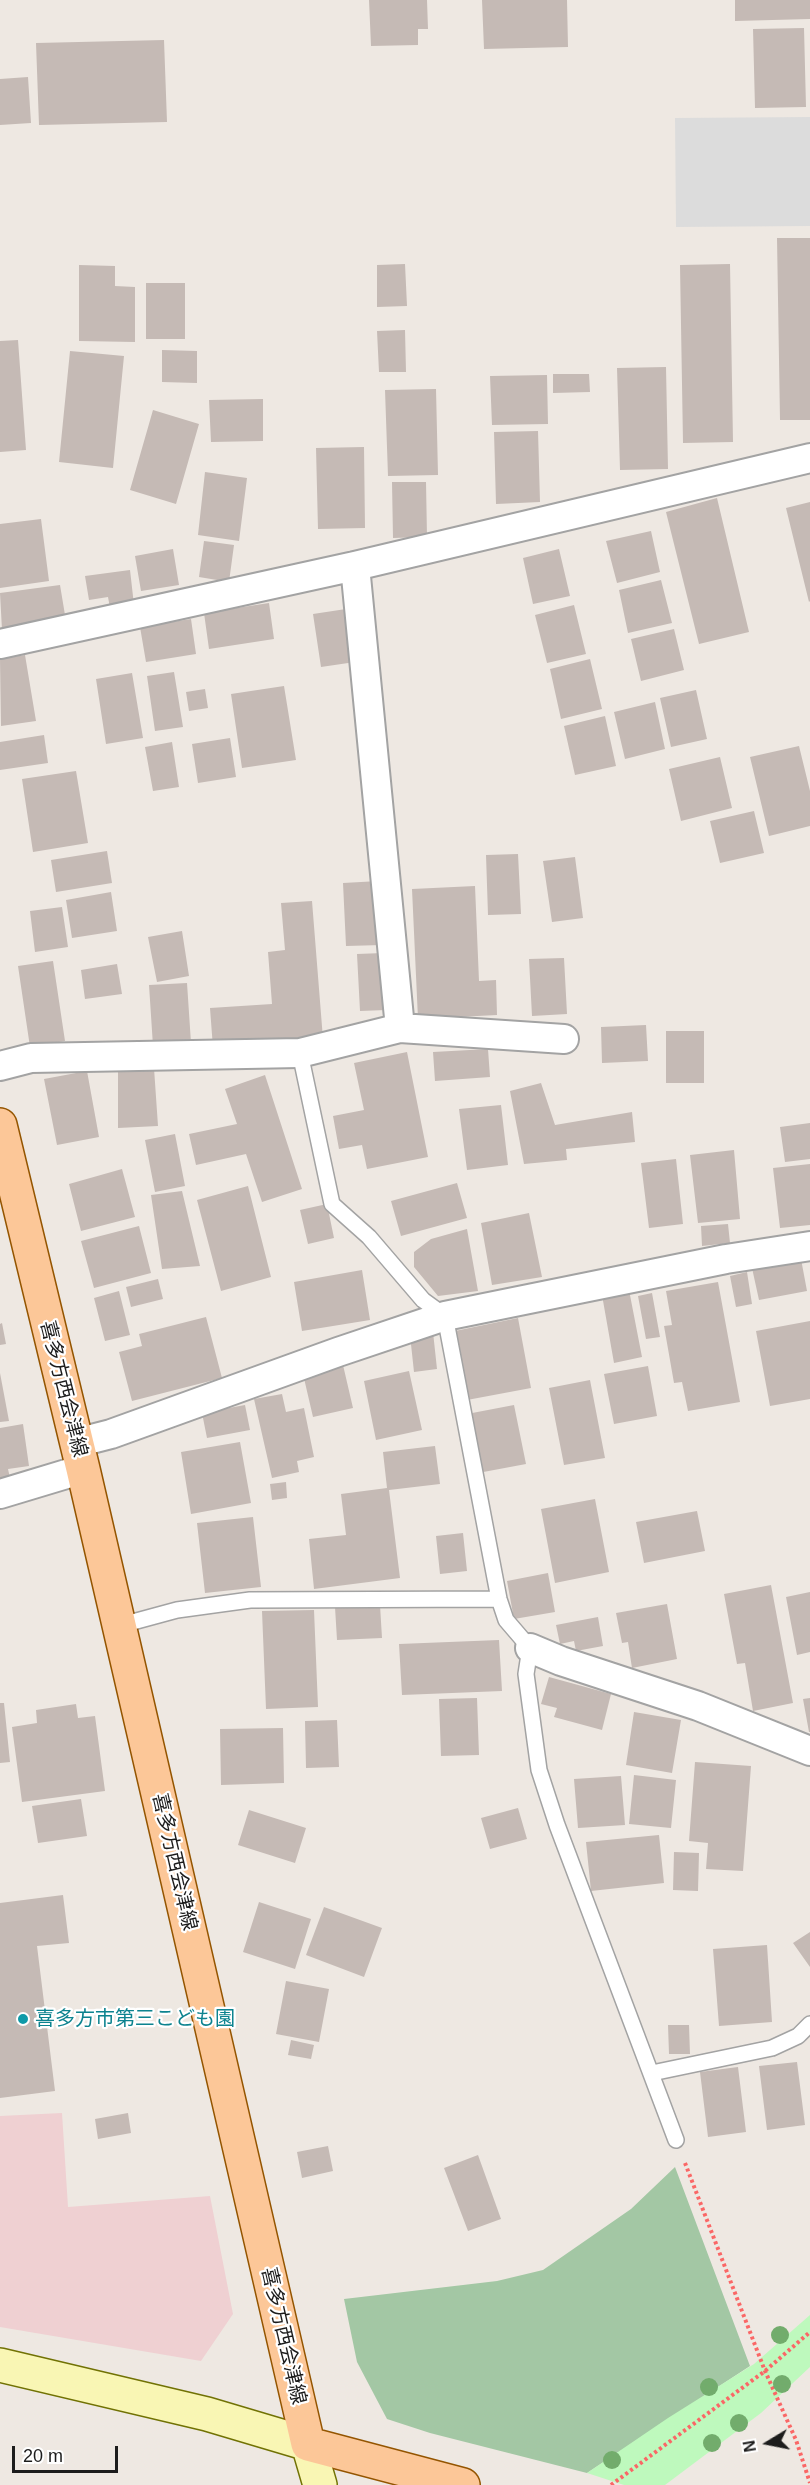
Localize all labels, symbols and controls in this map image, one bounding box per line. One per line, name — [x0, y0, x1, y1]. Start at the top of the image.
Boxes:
street label: 喜多方西会津線 — [34, 1318, 92, 1460]
street label: 喜多方西会津線 — [147, 1791, 201, 1933]
place label: 喜多方市第三こども園 — [35, 2007, 235, 2031]
marker: 喜多方市第三こども園 — [16, 2012, 30, 2026]
street label: 喜多方西会津線 — [256, 2265, 310, 2407]
north arrow — [738, 2413, 798, 2473]
scale bar — [15, 2434, 122, 2472]
text: N — [740, 2439, 759, 2453]
text: 20 m — [23, 2446, 63, 2466]

